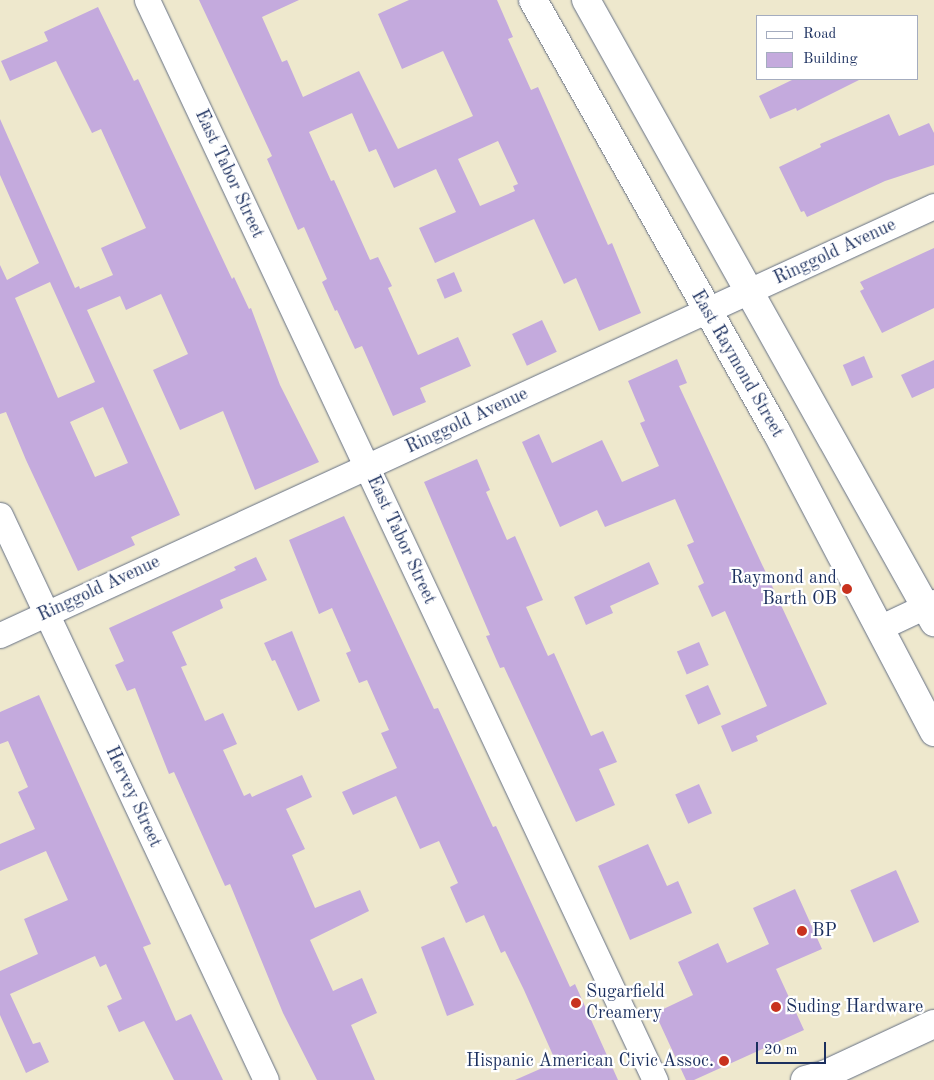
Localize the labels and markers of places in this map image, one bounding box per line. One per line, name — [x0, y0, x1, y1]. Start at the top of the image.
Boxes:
place label: Raymond and Barth OB — [731, 568, 837, 610]
marker: Raymond and Barth OB — [841, 583, 853, 595]
place label: BP — [812, 920, 837, 942]
marker: BP — [796, 925, 808, 937]
place label: Sugarfield Creamery — [586, 982, 665, 1024]
place label: Suding Hardware — [786, 996, 923, 1018]
marker: Sugarfield Creamery — [570, 997, 582, 1009]
marker: Suding Hardware — [770, 1001, 782, 1013]
place label: Hispanic American Civic Assoc. — [466, 1050, 714, 1072]
marker: Hispanic American Civic Assoc. — [718, 1055, 730, 1067]

